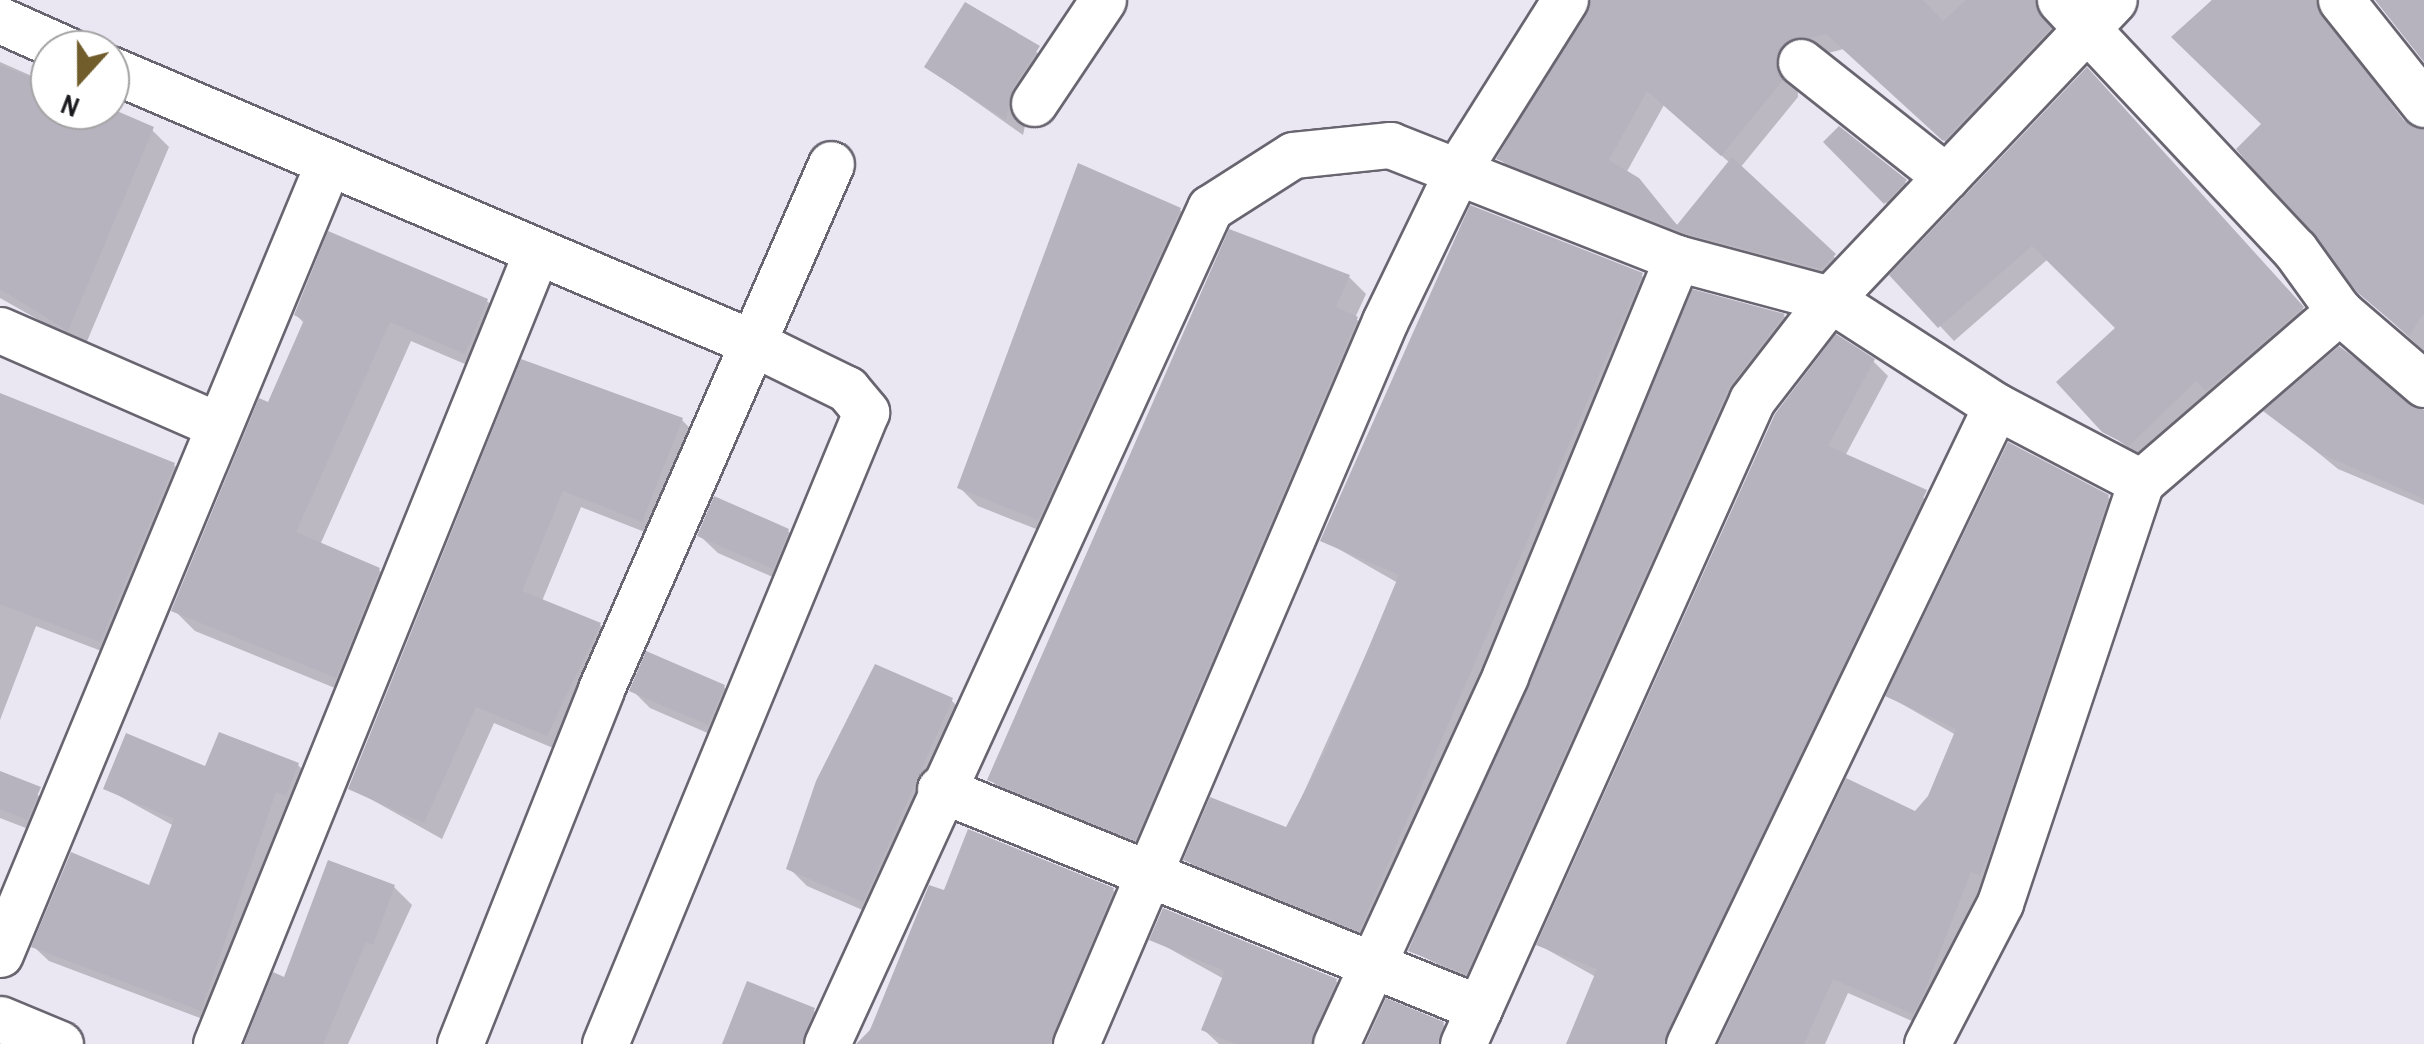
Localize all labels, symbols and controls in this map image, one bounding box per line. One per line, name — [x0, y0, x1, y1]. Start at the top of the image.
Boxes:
north arrow — [30, 30, 130, 130]
text: N — [55, 85, 85, 127]

